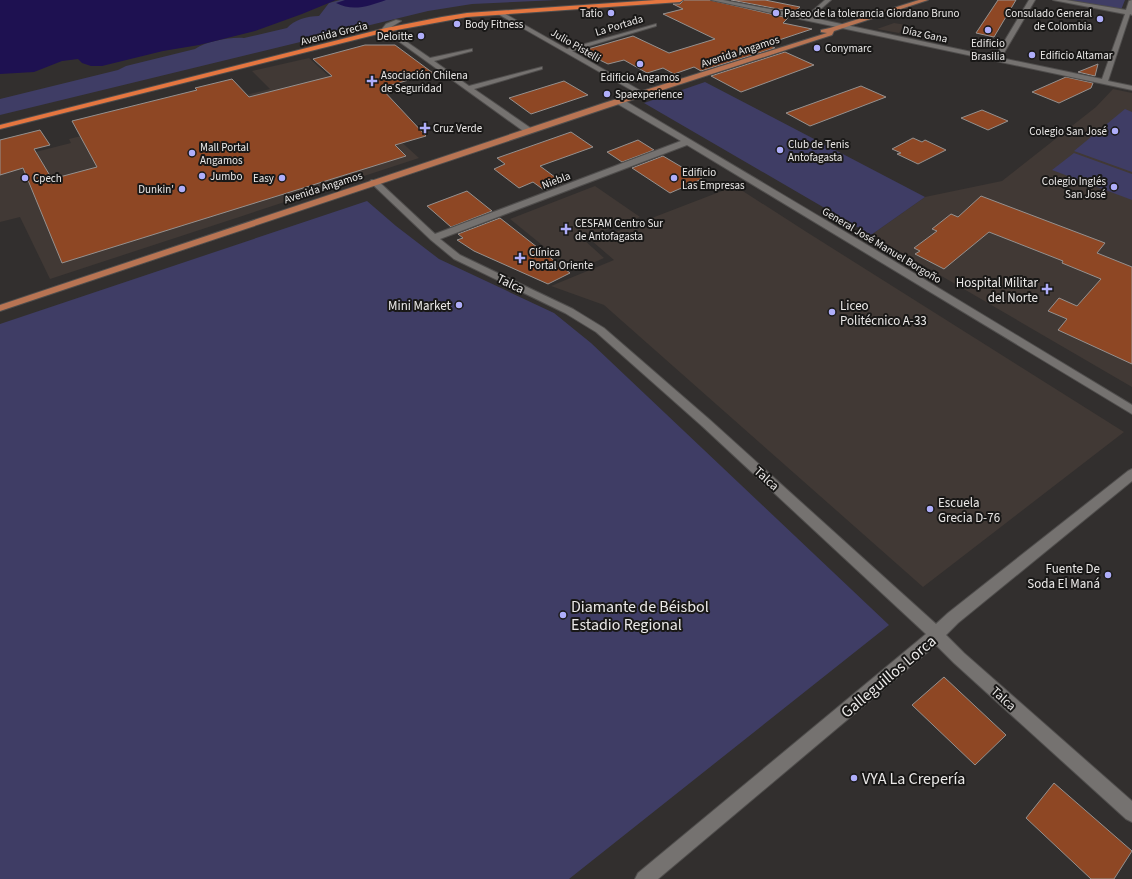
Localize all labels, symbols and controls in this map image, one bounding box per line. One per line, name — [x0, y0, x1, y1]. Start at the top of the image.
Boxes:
place label: Tatio — [580, 6, 603, 21]
place label: Paseo de la tolerancia Giordano Bruno — [784, 6, 959, 21]
place label: Consulado General de Colombia — [1005, 6, 1092, 34]
marker: Tatio — [606, 8, 616, 18]
marker: Paseo de la tolerancia Giordano Bruno — [771, 8, 781, 18]
street label: La Portada — [593, 11, 645, 40]
marker: Consulado General de Colombia — [1095, 14, 1105, 24]
place label: Body Fitness — [465, 17, 524, 32]
street label: Avenida Grecia — [299, 18, 369, 49]
marker: Body Fitness — [452, 19, 462, 29]
street label: Díaz Gana — [901, 22, 949, 47]
street label: Julio Pistelli — [548, 25, 604, 66]
marker: Edificio Brasilia — [983, 25, 993, 35]
place label: Deloitte — [377, 29, 414, 44]
marker: Deloitte — [416, 31, 426, 41]
street label: Avenida Angamos — [699, 32, 782, 71]
place label: Edificio Brasilia — [971, 36, 1005, 64]
place label: Conymarc — [825, 41, 872, 56]
marker: Conymarc — [812, 43, 822, 53]
place label: Edificio Altamar — [1040, 48, 1113, 63]
marker: Edificio Altamar — [1027, 50, 1037, 60]
marker: Edificio Angamos — [635, 59, 645, 69]
place label: Asociación Chilena de Seguridad — [381, 68, 468, 96]
place label: Edificio Angamos — [601, 70, 680, 85]
marker: Asociación Chilena de Seguridad — [366, 75, 378, 87]
place label: Spaexperience — [615, 87, 683, 102]
marker: Spaexperience — [602, 89, 612, 99]
place label: Cruz Verde — [433, 121, 483, 136]
marker: Cruz Verde — [420, 123, 430, 133]
place label: Colegio San José — [1029, 124, 1108, 139]
marker: Colegio San José — [1110, 126, 1120, 136]
place label: Club de Tenis Antofagasta — [788, 137, 849, 165]
place label: Mall Portal Angamos — [200, 140, 249, 168]
marker: Club de Tenis Antofagasta — [775, 145, 785, 155]
marker: Mall Portal Angamos — [187, 148, 197, 158]
place label: Edificio Las Empresas — [682, 165, 745, 193]
street label: Avenida Angamos — [282, 168, 365, 207]
street label: Niebla — [540, 168, 573, 193]
place label: Jumbo — [210, 169, 242, 184]
place label: Cpech — [33, 171, 62, 186]
marker: Jumbo — [197, 171, 207, 181]
place label: Easy — [253, 171, 274, 186]
marker: Cpech — [20, 173, 30, 183]
marker: Easy — [277, 173, 287, 183]
marker: Edificio Las Empresas — [669, 173, 679, 183]
place label: Colegio Inglés San José — [1042, 174, 1107, 202]
place label: Dunkin' — [138, 182, 174, 197]
marker: Colegio Inglés San José — [1109, 182, 1119, 192]
marker: Dunkin' — [177, 184, 187, 194]
street label: General José Manuel Borgoño — [819, 204, 944, 287]
place label: CESFAM Centro Sur de Antofagasta — [575, 216, 663, 244]
marker: CESFAM Centro Sur de Antofagasta — [560, 223, 572, 235]
place label: Clínica Portal Oriente — [529, 245, 594, 273]
marker: Clínica Portal Oriente — [514, 252, 526, 264]
street label: Talca — [494, 270, 527, 298]
place label: Hospital Militar del Norte — [956, 274, 1038, 307]
marker: Hospital Militar del Norte — [1041, 283, 1053, 295]
place label: Mini Market — [388, 297, 452, 315]
place label: Liceo Politécnico A-33 — [840, 297, 927, 330]
marker: Mini Market — [454, 300, 464, 310]
marker: Liceo Politécnico A-33 — [827, 307, 837, 317]
street label: Talca — [750, 463, 783, 495]
place label: Escuela Grecia D-76 — [938, 494, 1000, 527]
marker: Escuela Grecia D-76 — [925, 504, 935, 514]
place label: Fuente De Soda El Maná — [1027, 560, 1100, 593]
marker: Fuente De Soda El Maná — [1103, 570, 1113, 580]
place label: Diamante de Béisbol Estadio Regional — [571, 596, 709, 636]
marker: Diamante de Béisbol Estadio Regional — [558, 610, 568, 620]
street label: Galleguillos Lorca — [836, 630, 941, 723]
street label: Talca — [987, 683, 1020, 715]
place label: VYA La Crepería — [862, 768, 965, 790]
marker: VYA La Crepería — [849, 773, 859, 783]

